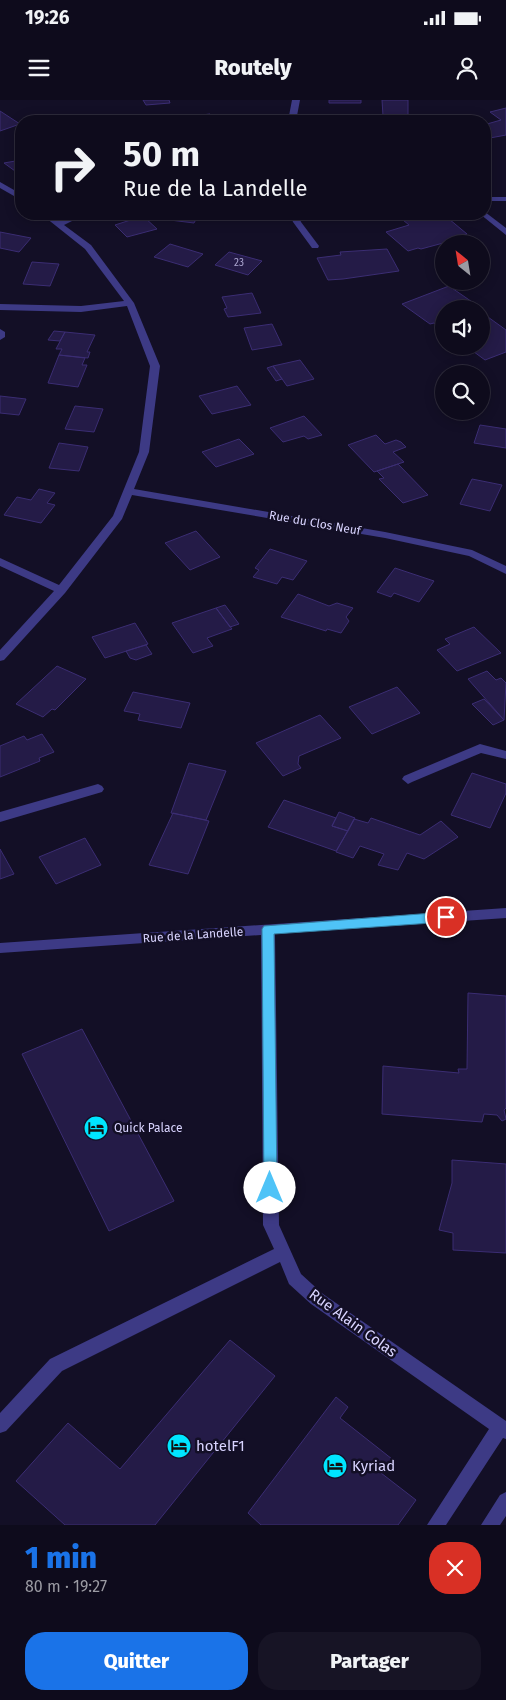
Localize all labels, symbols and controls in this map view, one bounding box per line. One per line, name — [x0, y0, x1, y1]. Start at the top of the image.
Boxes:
text: 19:26 — [25, 6, 70, 29]
icon: menu — [25, 54, 53, 82]
text: Routely — [214, 54, 292, 81]
icon: person — [453, 54, 481, 82]
text: 50 m — [123, 133, 200, 175]
icon: right — [40, 135, 105, 200]
text: Rue de la Landelle — [123, 175, 308, 202]
north arrow — [435, 235, 490, 290]
map controls — [435, 235, 490, 420]
house number: 23 — [234, 257, 244, 269]
button: sound — [435, 300, 490, 355]
button: search — [435, 365, 490, 420]
street label: Rue du Clos Neuf — [268, 508, 363, 538]
pin — [425, 896, 467, 938]
icon: arrive — [432, 903, 460, 931]
street label: Rue de la Landelle — [142, 925, 244, 945]
hotel icon: Quick Palace — [83, 1115, 109, 1141]
place label: Quick Palace — [114, 1121, 182, 1135]
position arrow — [243, 1161, 295, 1213]
street label: Rue Alain Colas — [306, 1285, 400, 1361]
hotel icon: hotelF1 — [166, 1433, 192, 1459]
place label: hotelF1 — [196, 1437, 245, 1455]
hotel icon: Kyriad — [322, 1453, 348, 1479]
place label: Kyriad — [352, 1457, 395, 1475]
text: 1 min — [25, 1540, 97, 1576]
button: close — [429, 1542, 481, 1594]
text: 80 m · 19:27 — [25, 1577, 107, 1596]
button: Quitter — [25, 1632, 248, 1690]
button: Partager — [258, 1632, 481, 1690]

